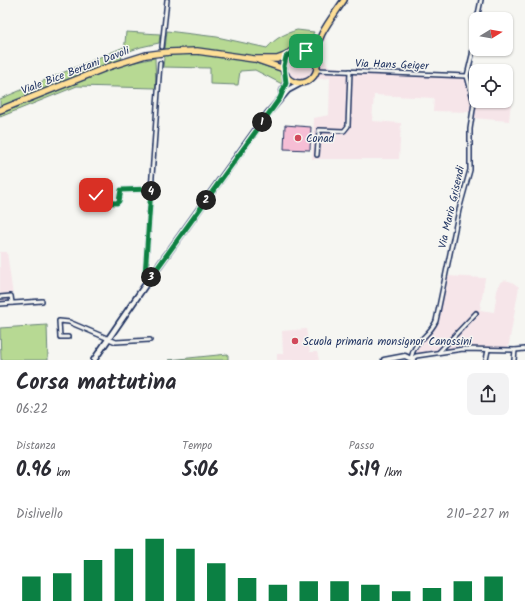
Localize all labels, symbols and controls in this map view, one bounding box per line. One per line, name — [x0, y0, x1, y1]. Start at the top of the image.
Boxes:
north arrow — [469, 12, 513, 56]
map controls — [469, 12, 513, 108]
pin — [289, 34, 323, 68]
icon: arrive — [295, 40, 317, 62]
street label: Viale Bice Bertani Davoli — [19, 42, 132, 100]
street label: Via Hans Geiger — [355, 55, 430, 75]
button: locate — [469, 64, 513, 108]
pin: 1 — [252, 112, 272, 132]
text: 1 — [260, 113, 264, 131]
place label: Conad — [306, 130, 335, 148]
marker: Conad — [293, 133, 303, 143]
street label: Via Mario Grisendi — [434, 164, 470, 250]
pin — [79, 178, 113, 212]
pin: 4 — [141, 181, 161, 201]
text: 4 — [148, 182, 154, 200]
icon: check — [85, 184, 107, 206]
pin: 2 — [196, 190, 216, 210]
text: 2 — [203, 191, 209, 209]
pin: 3 — [141, 267, 161, 287]
text: 3 — [148, 268, 154, 286]
place label: Scuola primaria monsignor Canossini — [303, 333, 472, 351]
marker: Scuola primaria monsignor Canossini — [290, 336, 300, 346]
text: Corsa mattutina — [16, 366, 176, 401]
button: share — [467, 373, 509, 415]
text: 06:22 — [16, 399, 48, 420]
text: Distanza — [16, 437, 56, 455]
text: Tempo — [182, 437, 212, 455]
text: Passo — [349, 437, 374, 455]
text: 0.96 — [16, 455, 52, 487]
text: 5:06 — [182, 455, 218, 487]
text: 5:19 — [349, 455, 380, 487]
text: km — [52, 464, 70, 482]
text: /km — [380, 464, 402, 482]
text: Dislivello — [16, 504, 63, 525]
text: 210–227 m — [446, 504, 509, 525]

